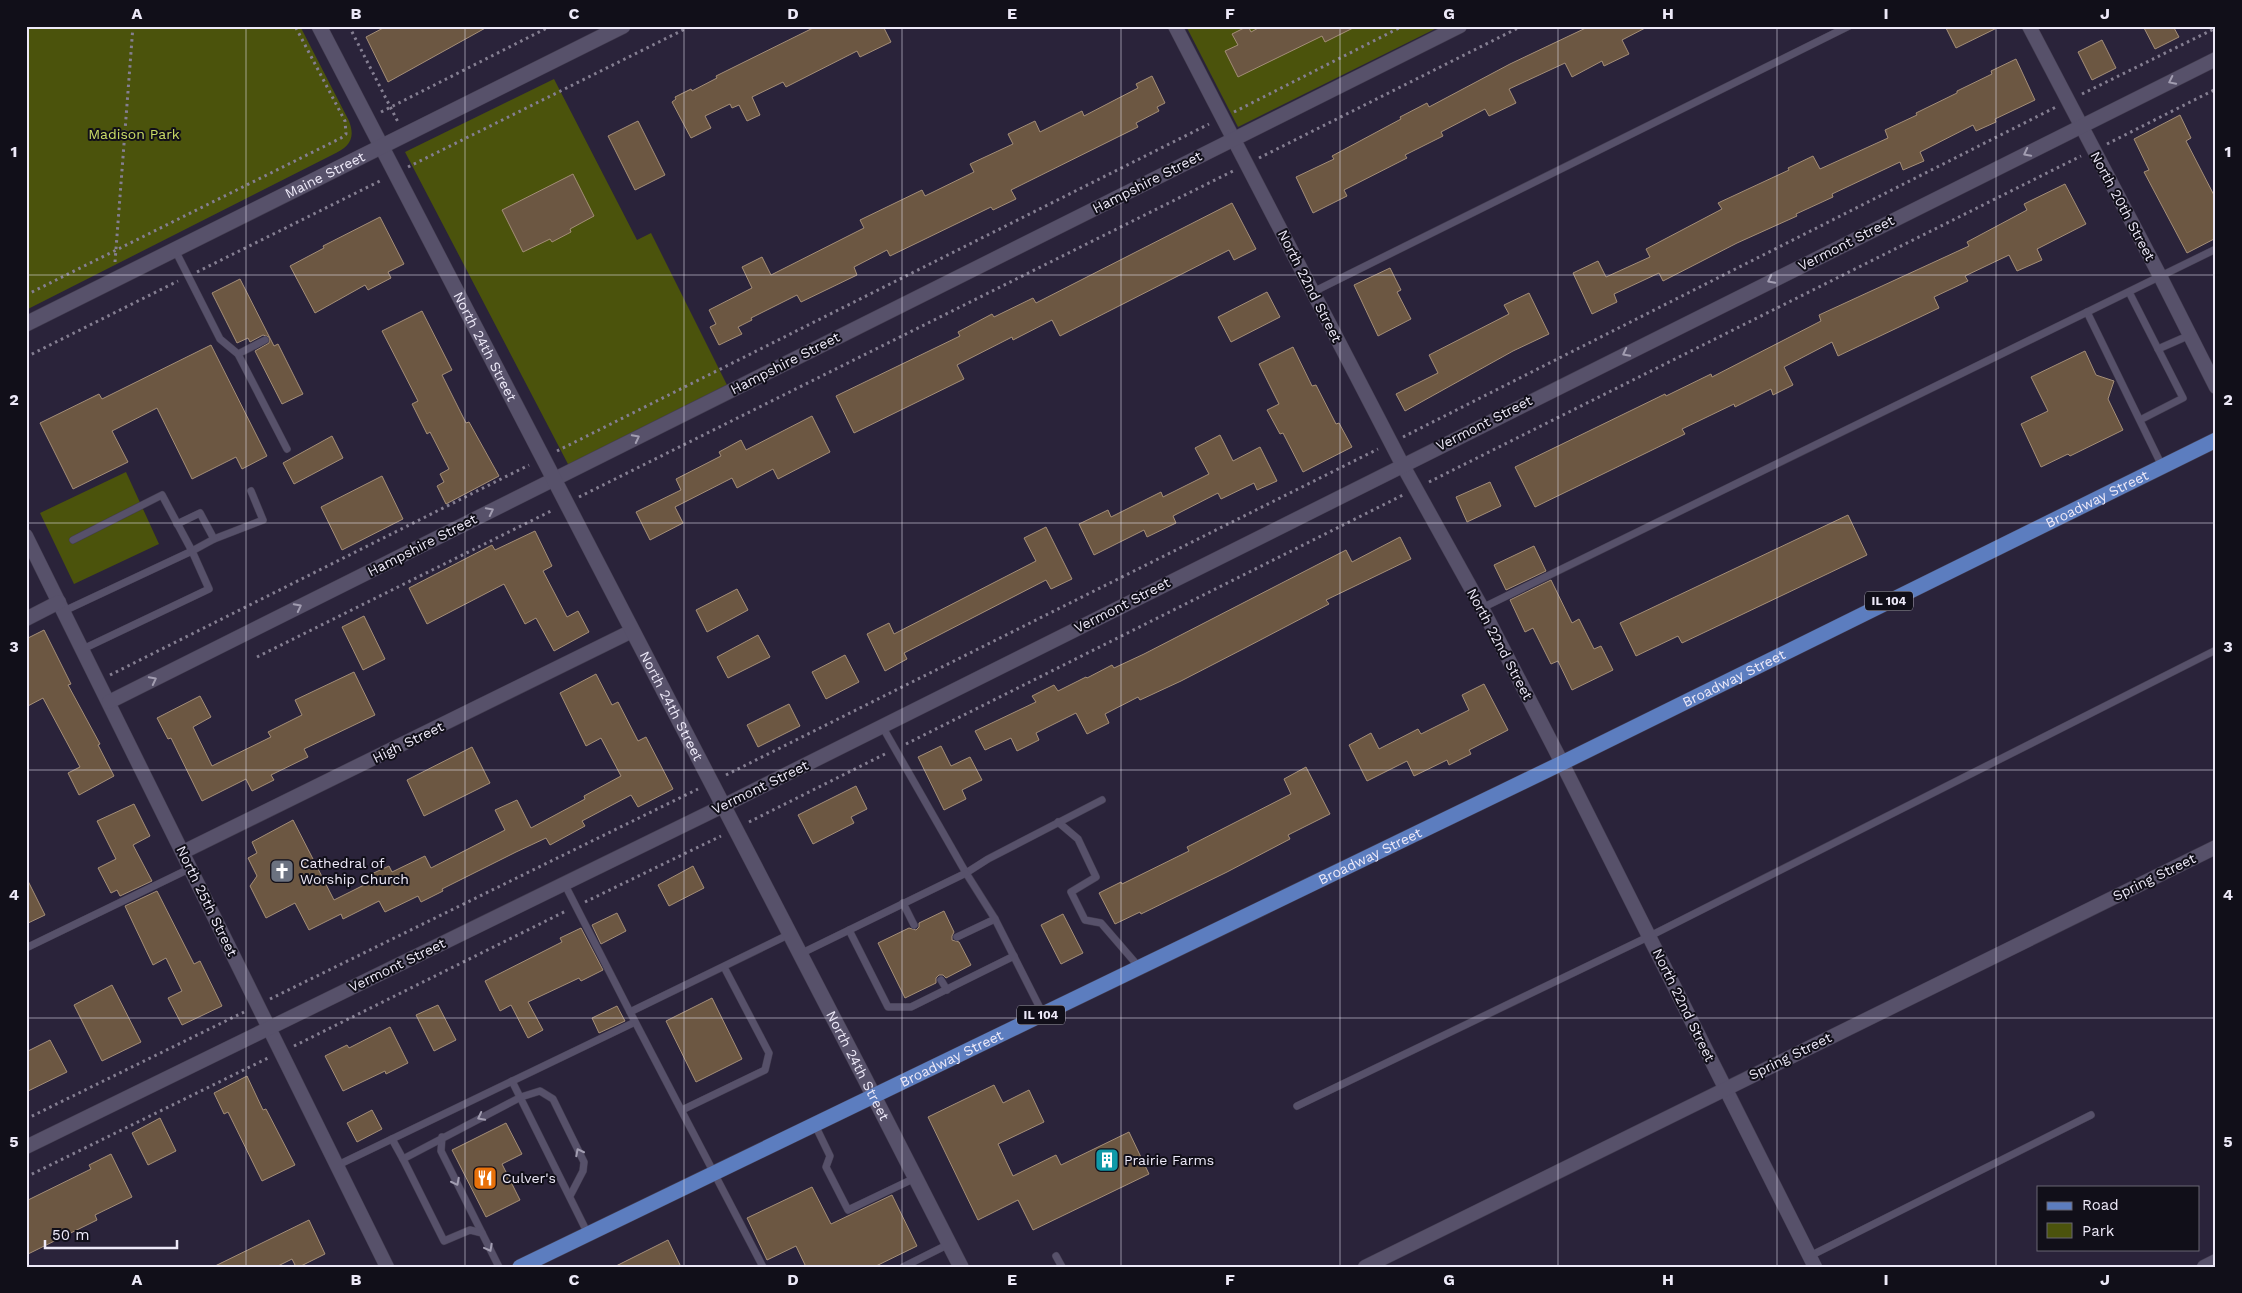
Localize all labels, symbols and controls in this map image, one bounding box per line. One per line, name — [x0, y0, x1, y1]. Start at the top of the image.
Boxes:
text: A — [132, 4, 143, 23]
text: B — [351, 4, 362, 23]
text: C — [569, 4, 580, 23]
text: D — [787, 4, 799, 23]
text: E — [1007, 4, 1017, 23]
text: F — [1225, 4, 1235, 23]
text: G — [1443, 4, 1455, 23]
text: H — [1662, 4, 1674, 23]
text: I — [1883, 4, 1889, 23]
text: J — [2100, 4, 2110, 23]
one-way arrow — [2168, 74, 2177, 85]
park label: Madison Park — [88, 126, 180, 142]
text: 1 — [11, 142, 17, 161]
text: 1 — [2225, 142, 2231, 161]
street label: Hampshire Street — [1090, 147, 1204, 216]
one-way arrow — [2023, 147, 2032, 157]
street label: Maine Street — [282, 148, 368, 201]
street label: North 20th Street — [2087, 149, 2159, 264]
street label: Vermont Street — [1795, 212, 1897, 274]
street label: North 22nd Street — [1275, 227, 1345, 345]
one-way arrow — [1768, 274, 1777, 284]
street label: North 24th Street — [450, 289, 520, 404]
street label: Hampshire Street — [728, 328, 842, 397]
one-way arrow — [1622, 347, 1631, 357]
text: 2 — [9, 390, 19, 409]
text: 2 — [2223, 390, 2233, 409]
street label: Vermont Street — [1433, 392, 1535, 454]
one-way arrow — [630, 434, 639, 444]
street label: Broadway Street — [2043, 467, 2151, 531]
one-way arrow — [485, 506, 494, 517]
street label: Hampshire Street — [365, 510, 479, 579]
street label: Vermont Street — [1071, 574, 1173, 636]
street label: North 22nd Street — [1464, 586, 1536, 703]
road number: IL 104 — [1865, 592, 1913, 610]
one-way arrow — [293, 603, 302, 613]
text: 3 — [9, 637, 19, 656]
text: 3 — [2223, 637, 2233, 656]
street label: Broadway Street — [1680, 646, 1788, 710]
street label: North 24th Street — [637, 649, 707, 764]
one-way arrow — [148, 676, 157, 686]
street label: High Street — [370, 718, 446, 766]
street label: Vermont Street — [709, 757, 811, 817]
street label: Broadway Street — [1316, 824, 1424, 888]
street label: North 25th Street — [173, 843, 241, 959]
street label: Spring Street — [2110, 850, 2198, 904]
place label: Cathedral of Worship Church — [300, 855, 409, 887]
church icon: Cathedral of Worship Church — [269, 858, 295, 884]
text: 4 — [9, 885, 19, 904]
text: 4 — [2223, 885, 2233, 904]
street label: Vermont Street — [346, 935, 448, 995]
street label: North 22nd Street — [1650, 946, 1718, 1064]
road number: IL 104 — [1017, 1006, 1065, 1024]
street label: North 24th Street — [823, 1008, 893, 1123]
street label: Broadway Street — [897, 1027, 1006, 1090]
street label: Spring Street — [1746, 1029, 1834, 1083]
one-way arrow — [478, 1111, 487, 1121]
text: 5 — [9, 1132, 19, 1151]
text: 5 — [2223, 1132, 2233, 1151]
building icon: Prairie Farms — [1094, 1147, 1120, 1173]
one-way arrow — [575, 1148, 585, 1157]
place label: Prairie Farms — [1124, 1152, 1214, 1168]
restaurant icon: Culver's — [472, 1165, 498, 1191]
place label: Culver's — [502, 1170, 556, 1186]
one-way arrow — [450, 1177, 460, 1186]
legend — [2037, 1186, 2200, 1250]
text: Road — [2082, 1196, 2119, 1214]
scale bar — [45, 1218, 178, 1250]
text: Park — [2082, 1222, 2115, 1240]
text: 50 m — [52, 1226, 89, 1244]
one-way arrow — [483, 1242, 493, 1251]
text: A — [132, 1270, 143, 1289]
text: B — [351, 1270, 362, 1289]
text: C — [569, 1270, 580, 1289]
text: D — [787, 1270, 799, 1289]
text: E — [1007, 1270, 1017, 1289]
text: F — [1225, 1270, 1235, 1289]
text: G — [1443, 1270, 1455, 1289]
text: H — [1662, 1270, 1674, 1289]
text: I — [1883, 1270, 1889, 1289]
text: J — [2100, 1270, 2110, 1289]

